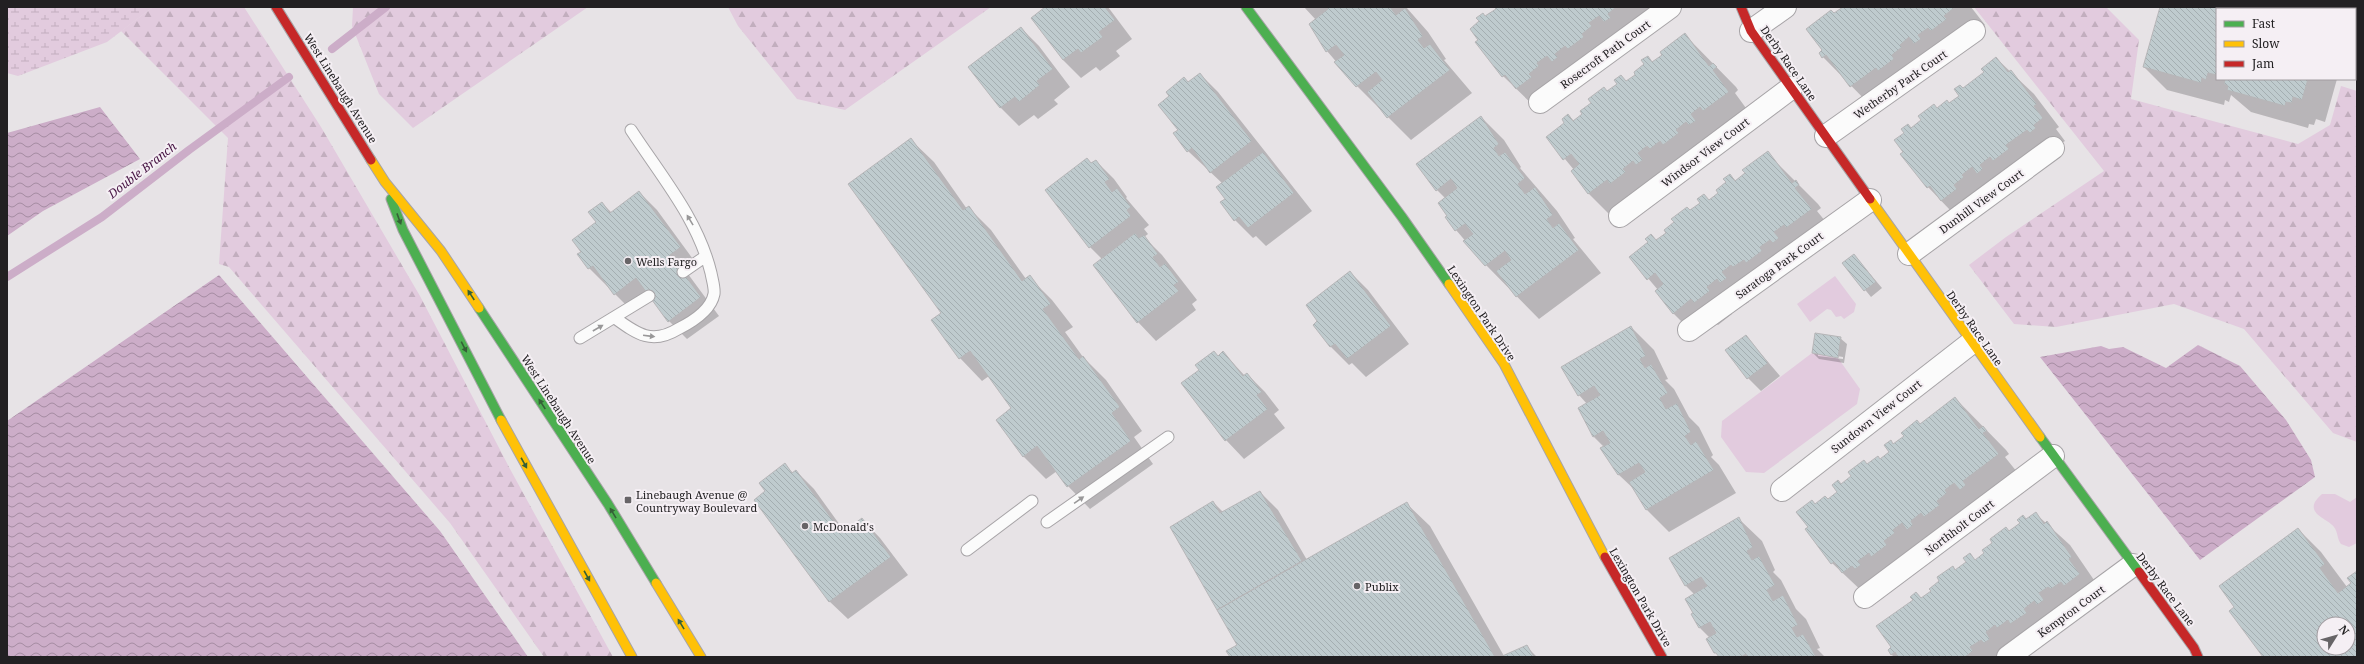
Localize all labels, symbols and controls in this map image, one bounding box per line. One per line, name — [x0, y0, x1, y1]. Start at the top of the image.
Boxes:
legend — [2216, 8, 2356, 80]
text: Fast — [2252, 15, 2275, 32]
street label: Rosecroft Path Court — [1557, 16, 1653, 92]
street label: Derby Race Lane — [1758, 23, 1821, 104]
street label: West Linebaugh Avenue — [301, 30, 381, 146]
text: Slow — [2252, 35, 2280, 52]
street label: Wetherby Park Court — [1850, 46, 1950, 122]
text: Jam — [2251, 55, 2274, 72]
street label: Windsor View Court — [1658, 114, 1752, 190]
water label: Double Branch — [103, 138, 180, 203]
street label: Dunhill View Court — [1936, 165, 2026, 237]
one-way arrow — [396, 213, 402, 225]
one-way arrow — [686, 215, 694, 225]
street label: Saratoga Park Court — [1732, 228, 1826, 302]
place label: Wells Fargo — [636, 254, 697, 269]
marker: Wells Fargo — [623, 256, 633, 266]
street label: Lexington Park Drive — [1444, 262, 1520, 364]
street label: Derby Race Lane — [1944, 288, 2007, 369]
one-way arrow — [467, 289, 474, 301]
one-way arrow — [592, 324, 604, 331]
one-way arrow — [642, 333, 655, 339]
one-way arrow — [460, 342, 467, 353]
street label: West Linebaugh Avenue — [518, 352, 600, 466]
street label: Sundown View Court — [1828, 376, 1924, 456]
one-way arrow — [538, 399, 546, 409]
one-way arrow — [520, 457, 527, 469]
place label: Linebaugh Avenue @ Countryway Boulevard — [636, 487, 758, 515]
marker: Linebaugh Avenue @ Countryway Boulevard — [623, 495, 633, 505]
one-way arrow — [1074, 496, 1085, 504]
street label: Northholt Court — [1921, 496, 1997, 558]
one-way arrow — [609, 508, 617, 518]
place label: McDonald's — [813, 519, 874, 534]
marker: McDonald's — [800, 521, 810, 531]
street label: Lexington Park Drive — [1606, 545, 1676, 649]
street label: Derby Race Lane — [2133, 549, 2199, 629]
one-way arrow — [584, 570, 591, 582]
place label: Publix — [1365, 579, 1399, 594]
marker: Publix — [1352, 581, 1362, 591]
street label: Kempton Court — [2034, 581, 2108, 641]
north arrow — [2316, 616, 2356, 656]
one-way arrow — [677, 618, 684, 630]
text: N — [2336, 622, 2353, 638]

